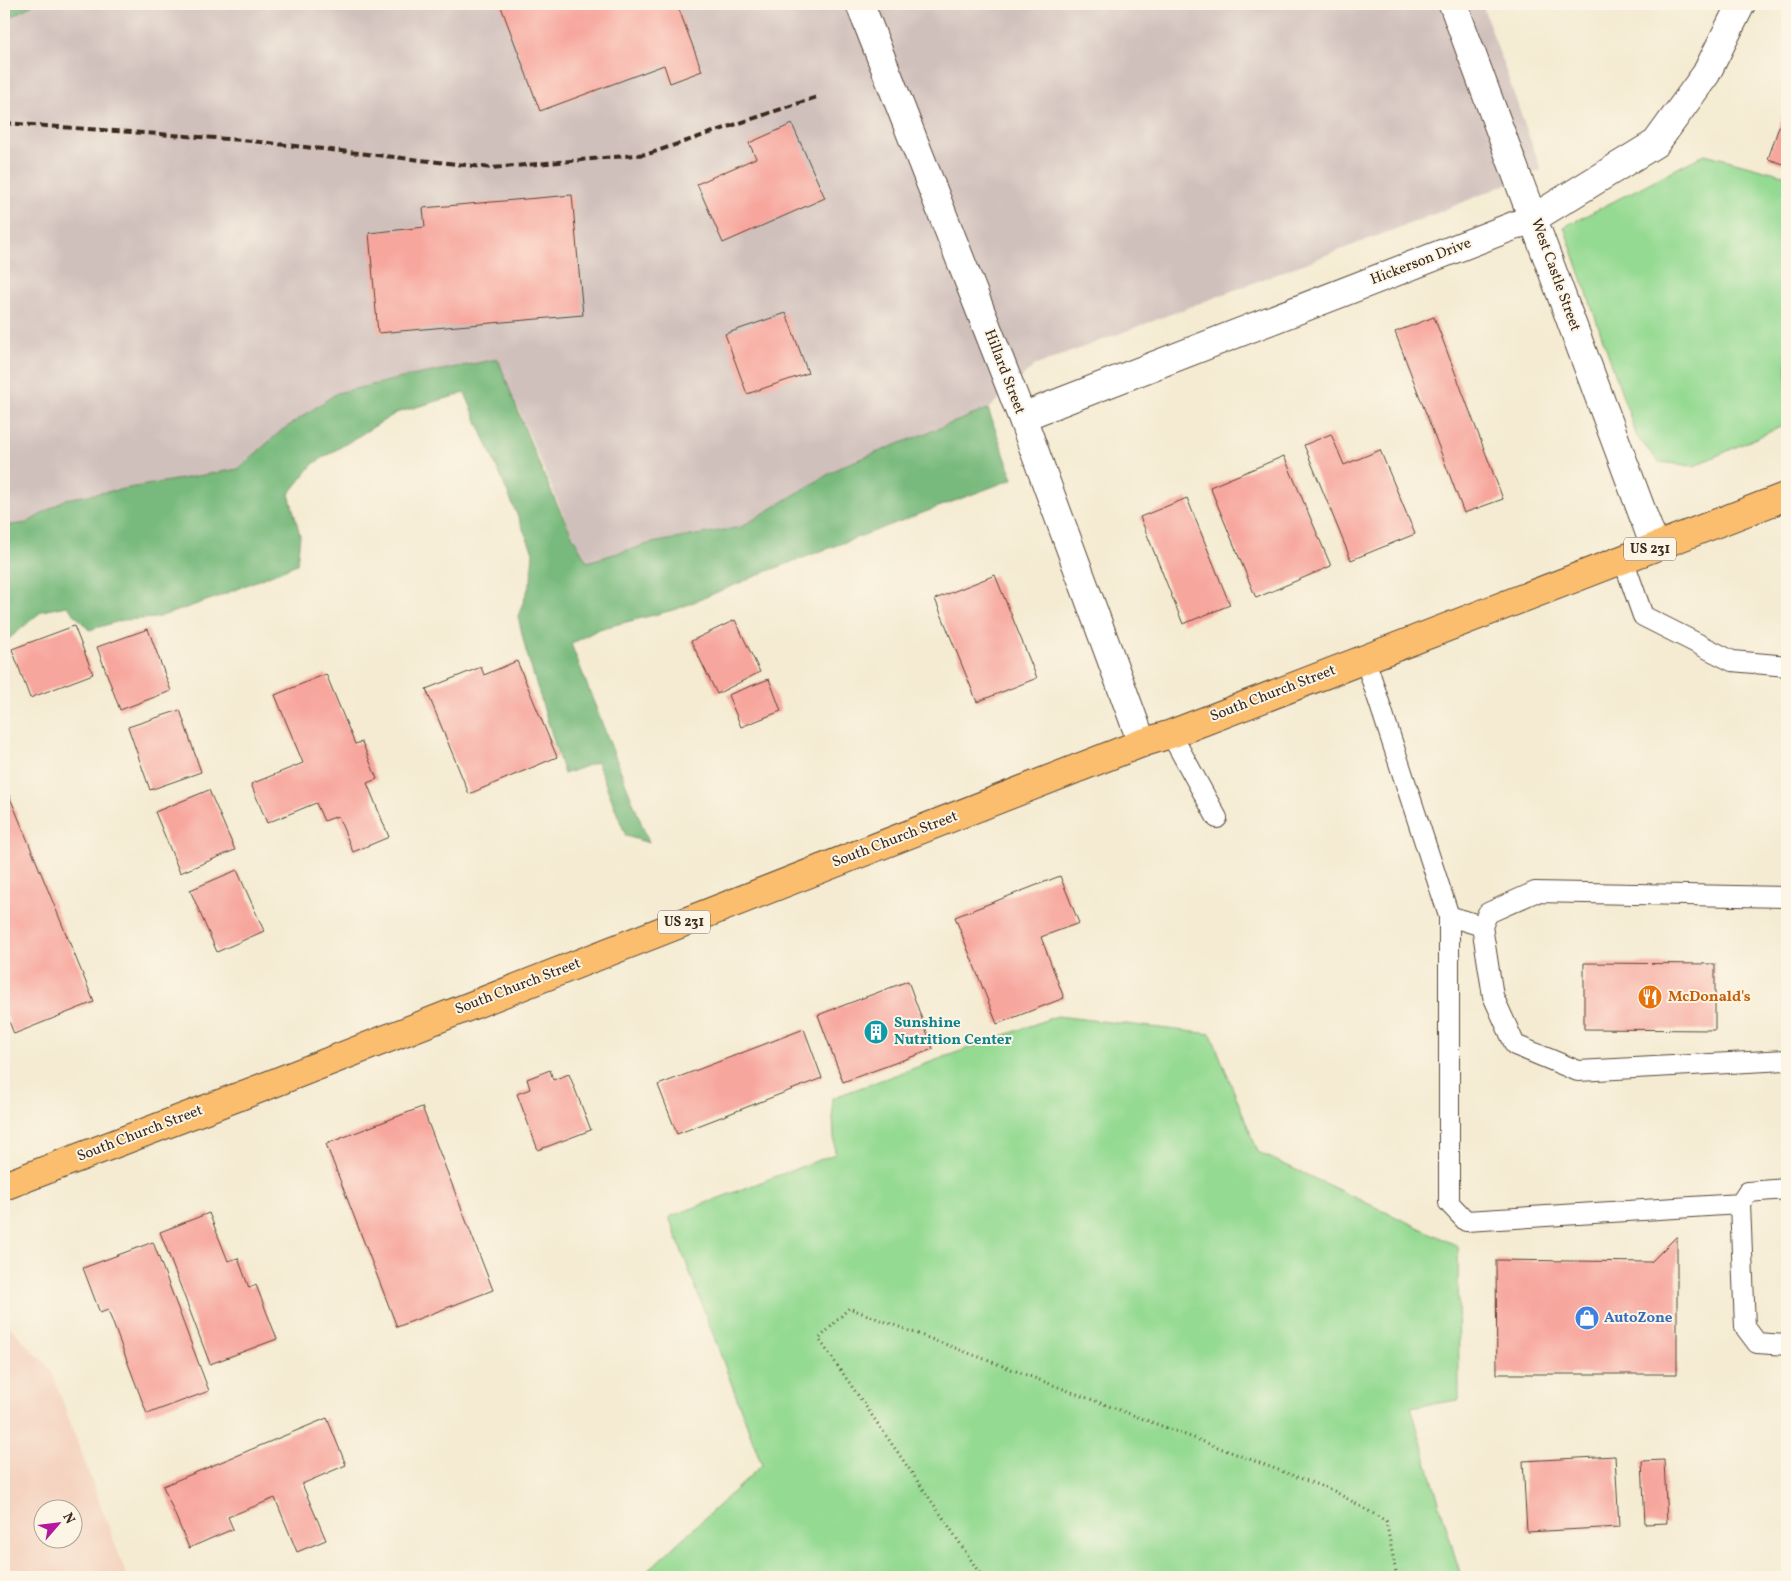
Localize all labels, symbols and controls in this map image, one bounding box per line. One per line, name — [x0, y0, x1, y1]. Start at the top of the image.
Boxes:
street label: West Castle Street — [1525, 216, 1585, 334]
street label: Hickerson Drive — [1368, 233, 1474, 291]
street label: Hillard Street — [978, 327, 1030, 417]
road number: US 231 — [1624, 538, 1676, 560]
street label: South Church Street — [1207, 660, 1339, 728]
street label: South Church Street — [829, 806, 961, 874]
road number: US 231 — [658, 910, 710, 934]
street label: South Church Street — [452, 953, 584, 1021]
restaurant icon: McDonald's — [1637, 984, 1663, 1010]
place label: McDonald's — [1668, 987, 1751, 1008]
place label: Sunshine Nutrition Center — [894, 1013, 1012, 1051]
building icon: Sunshine Nutrition Center — [863, 1019, 889, 1045]
street label: South Church Street — [74, 1100, 206, 1168]
shop icon: AutoZone — [1574, 1305, 1600, 1331]
place label: AutoZone — [1604, 1308, 1673, 1329]
north arrow — [32, 1498, 82, 1548]
text: N — [57, 1510, 79, 1528]

